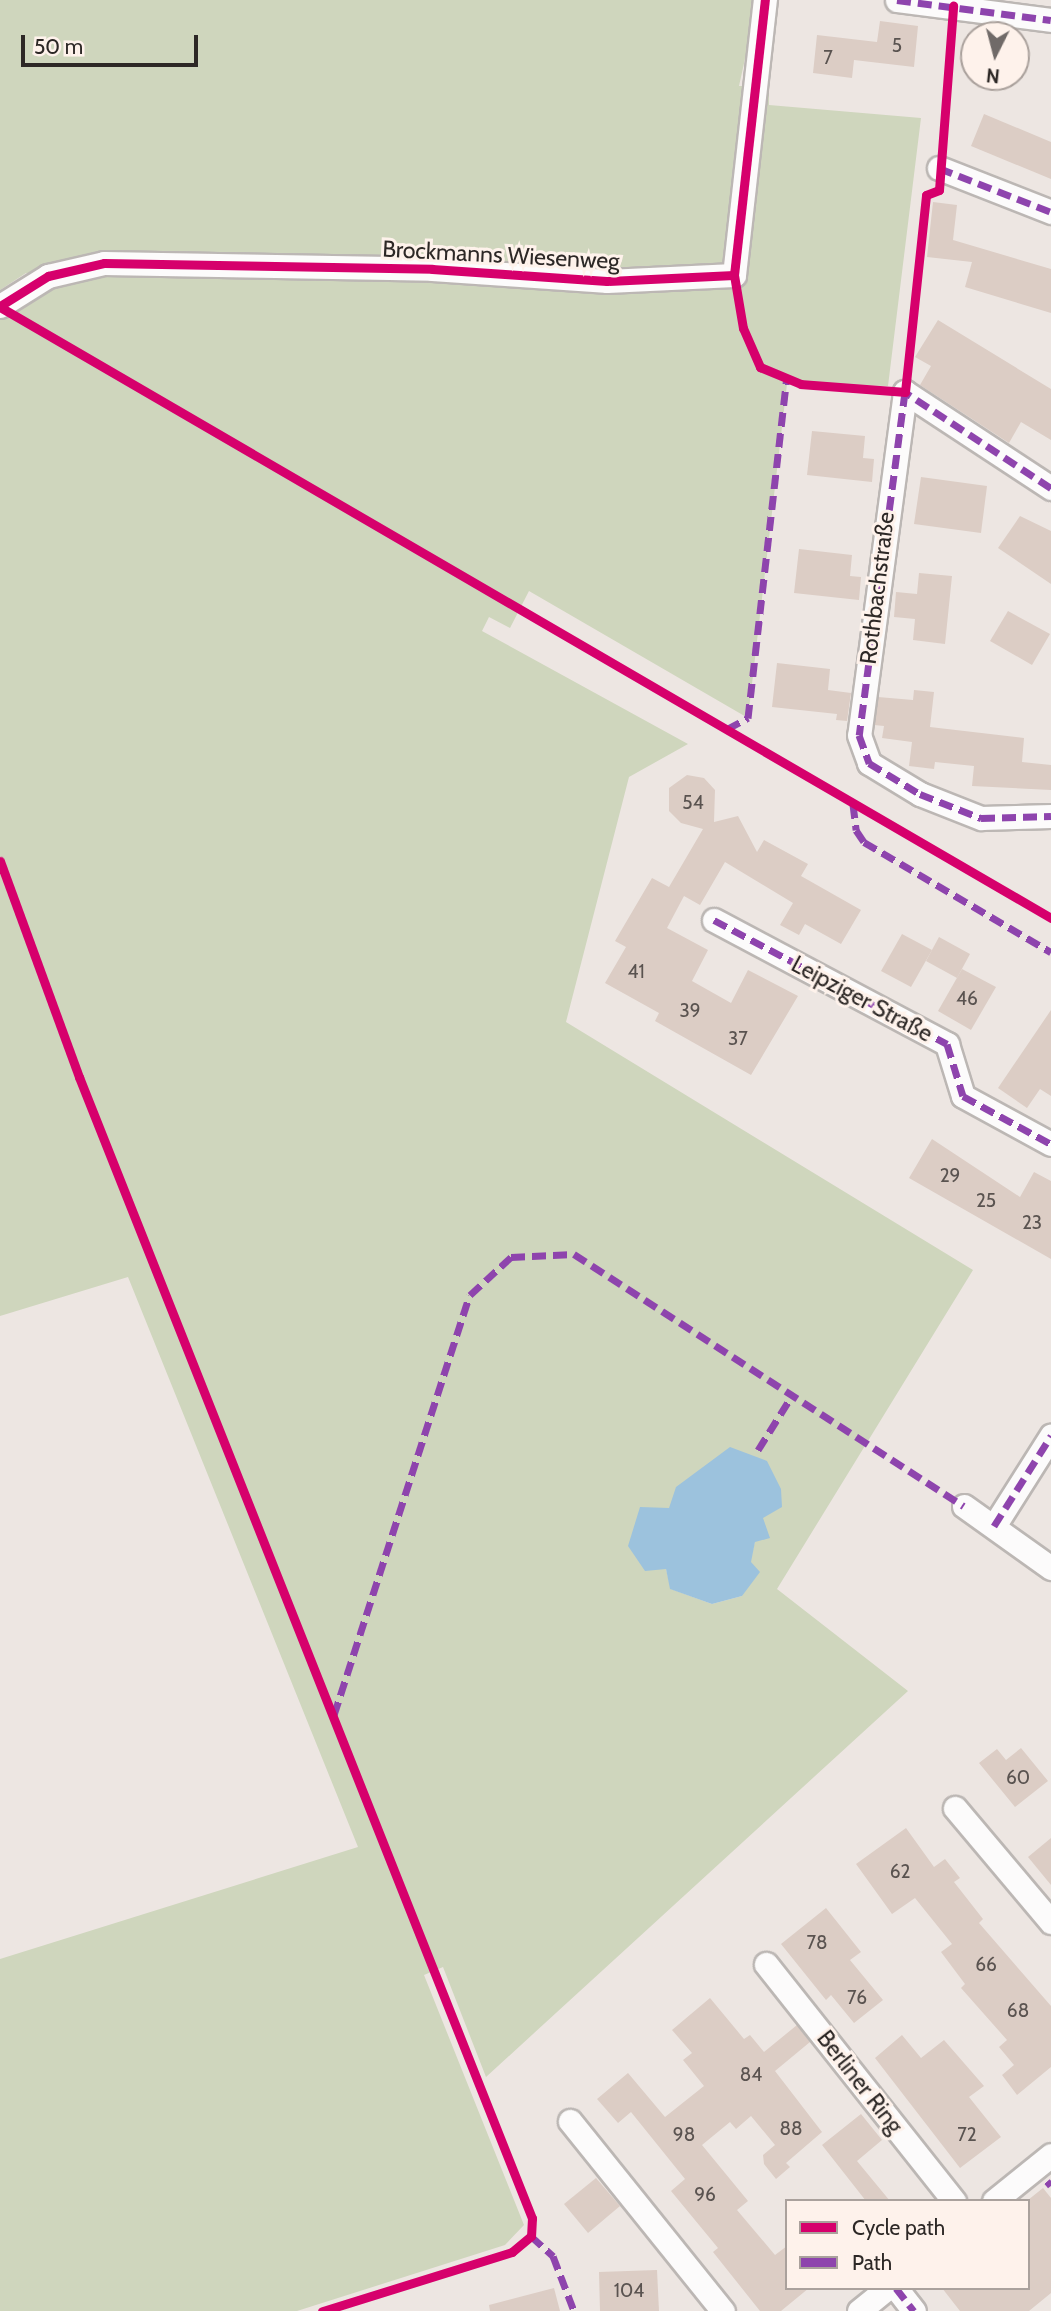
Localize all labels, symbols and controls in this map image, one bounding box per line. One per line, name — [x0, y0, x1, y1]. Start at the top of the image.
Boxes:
scale bar — [24, 21, 201, 65]
north arrow — [960, 21, 1030, 91]
text: 50 m — [34, 34, 83, 59]
house number: 5 — [892, 35, 902, 57]
house number: 7 — [823, 47, 833, 69]
text: N — [985, 63, 1001, 88]
street label: Brockmanns Wiesenweg — [382, 235, 620, 275]
street label: Rothbachstraße — [854, 510, 900, 666]
house number: 54 — [682, 792, 704, 814]
street label: Leipziger Straße — [787, 950, 937, 1048]
house number: 41 — [627, 961, 645, 983]
house number: 46 — [956, 988, 978, 1010]
house number: 39 — [679, 1000, 701, 1022]
house number: 37 — [728, 1028, 748, 1050]
house number: 29 — [940, 1165, 960, 1187]
house number: 25 — [976, 1190, 996, 1212]
house number: 23 — [1022, 1212, 1042, 1234]
house number: 60 — [1006, 1767, 1030, 1789]
house number: 62 — [890, 1861, 910, 1883]
house number: 78 — [806, 1932, 828, 1954]
house number: 66 — [975, 1954, 997, 1976]
house number: 76 — [847, 1987, 867, 2009]
house number: 68 — [1007, 2000, 1029, 2022]
street label: Berliner Ring — [811, 2025, 909, 2139]
house number: 84 — [740, 2064, 762, 2086]
house number: 88 — [779, 2118, 803, 2140]
house number: 98 — [673, 2124, 695, 2146]
house number: 72 — [957, 2124, 977, 2146]
house number: 96 — [694, 2184, 716, 2206]
legend — [785, 2199, 1030, 2290]
text: Cycle path — [852, 2215, 945, 2240]
text: Path — [852, 2250, 892, 2275]
house number: 104 — [614, 2280, 644, 2302]

